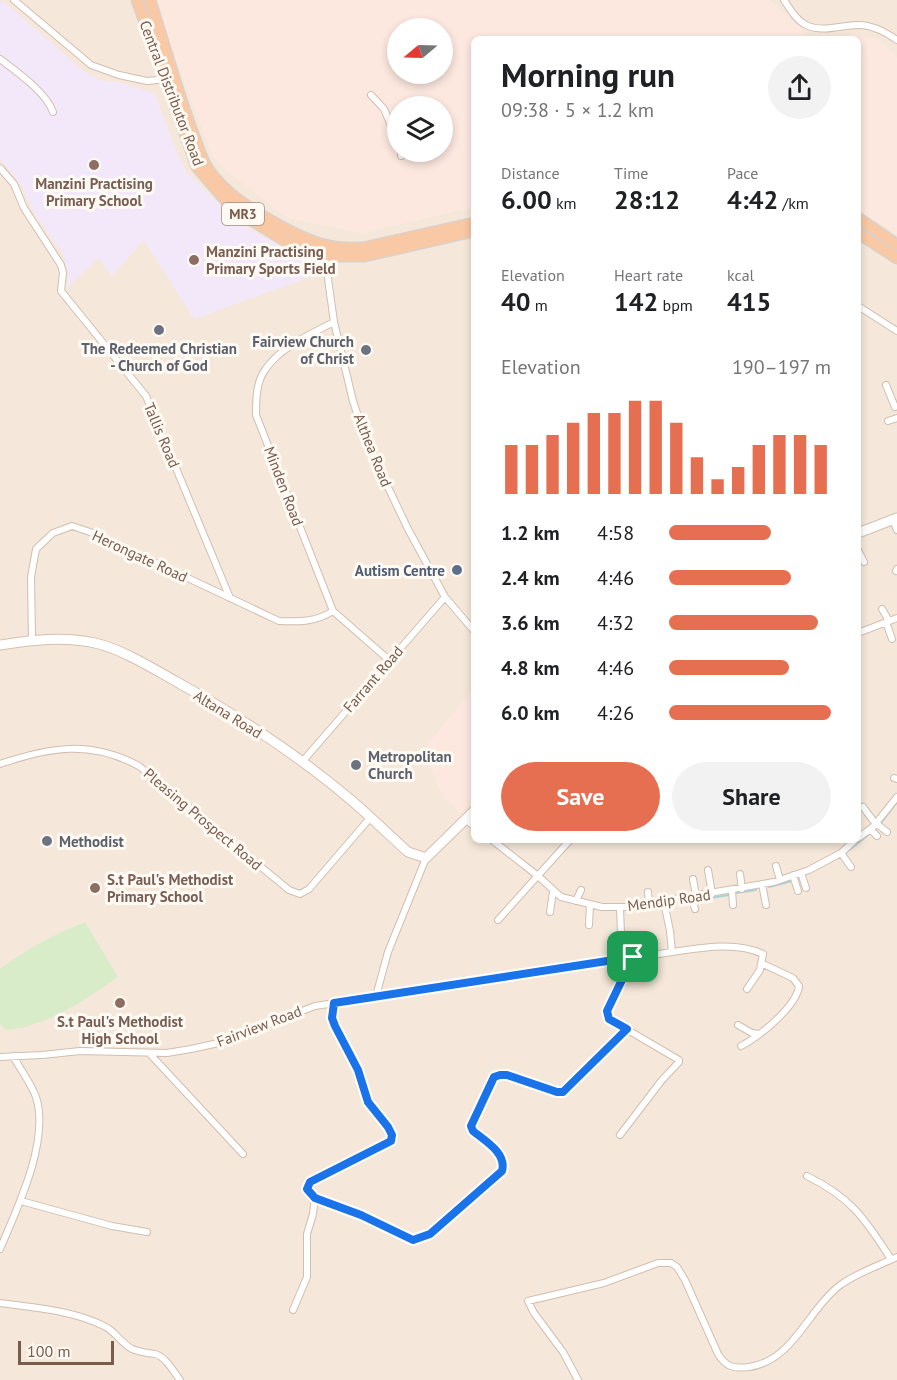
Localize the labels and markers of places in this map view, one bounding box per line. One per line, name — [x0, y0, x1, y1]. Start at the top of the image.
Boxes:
marker: Manzini Practising Primary School — [87, 158, 101, 172]
place label: Manzini Practising Primary School — [35, 174, 153, 210]
place label: Manzini Practising Primary Sports Field — [206, 242, 336, 278]
marker: Manzini Practising Primary Sports Field — [187, 253, 201, 267]
marker: The Redeemed Christian - Church of God — [152, 323, 166, 337]
place label: Fairview Church of Christ — [252, 332, 355, 368]
place label: The Redeemed Christian - Church of God — [81, 339, 237, 375]
marker: Fairview Church of Christ — [359, 343, 373, 357]
place label: Autism Centre — [355, 561, 445, 580]
marker: Autism Centre — [450, 563, 464, 577]
place label: Metropolitan Church — [368, 747, 452, 783]
marker: Metropolitan Church — [349, 758, 363, 772]
place label: Methodist — [59, 832, 125, 851]
marker: Methodist — [40, 834, 54, 848]
place label: S.t Paul's Methodist Primary School — [107, 870, 234, 906]
marker: S.t Paul's Methodist Primary School — [88, 881, 102, 895]
pin — [607, 931, 658, 982]
marker: S.t Paul's Methodist High School — [113, 996, 127, 1010]
place label: S.t Paul's Methodist High School — [57, 1012, 184, 1048]

